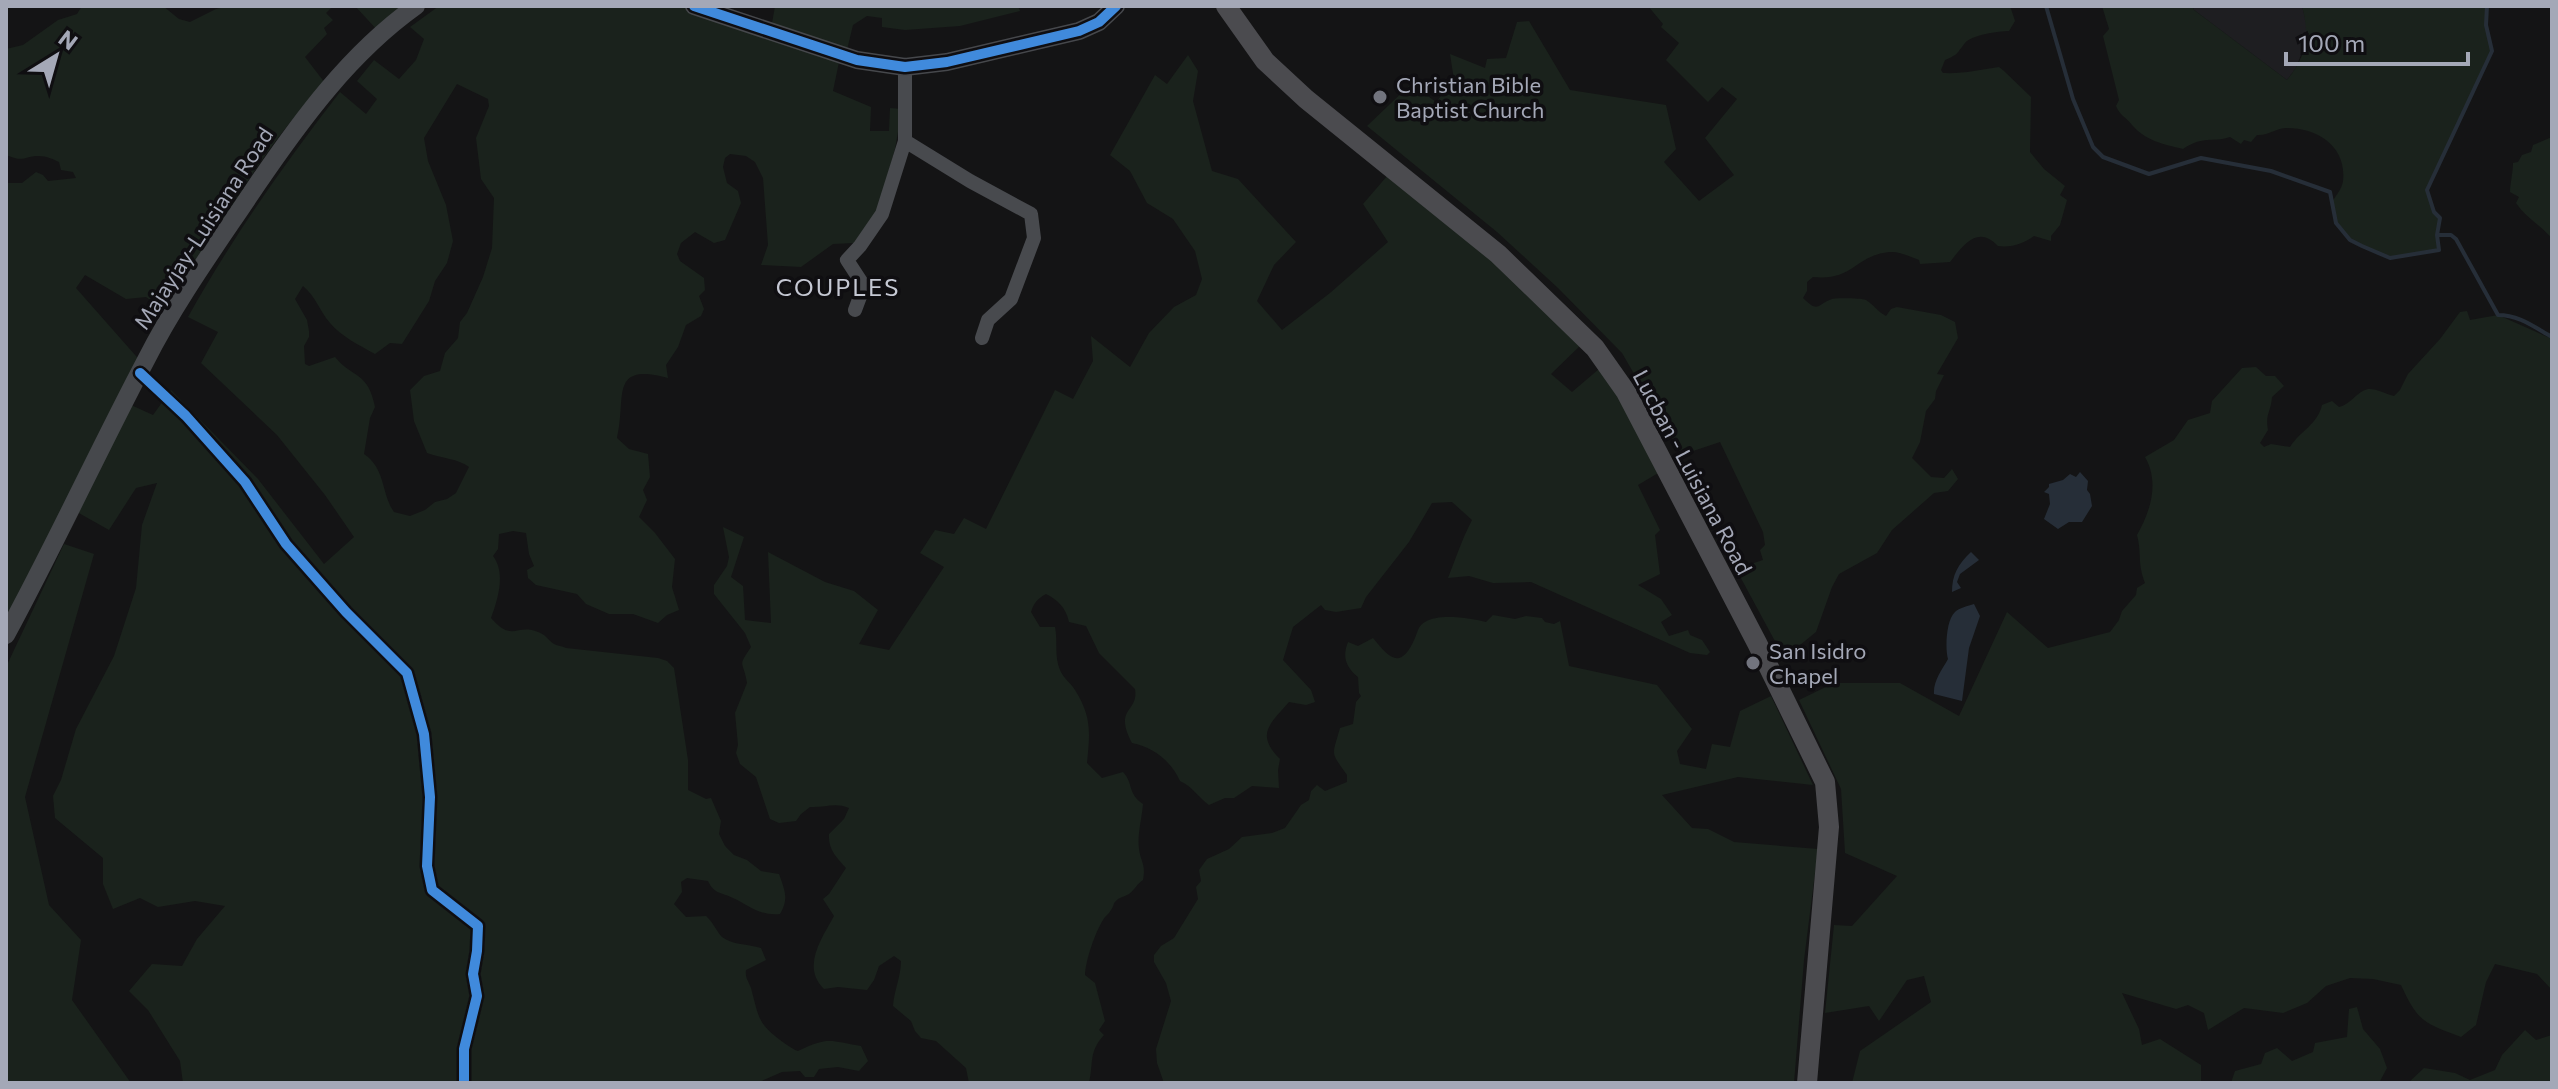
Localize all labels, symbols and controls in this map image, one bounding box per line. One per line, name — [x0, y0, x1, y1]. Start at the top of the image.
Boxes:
north arrow — [16, 16, 96, 96]
scale bar — [2286, 16, 2468, 66]
text: N — [54, 24, 83, 55]
text: 100 m — [2298, 28, 2365, 57]
place label: Christian Bible Baptist Church — [1396, 71, 1544, 123]
marker: Christian Bible Baptist Church — [1371, 88, 1389, 106]
street label: Majayjay-Luisiana Road — [128, 122, 278, 334]
district label: COUPLES — [776, 272, 900, 301]
street label: Lucban - Luisiana Road — [1628, 365, 1758, 579]
place label: San Isidro Chapel — [1769, 637, 1866, 689]
marker: San Isidro Chapel — [1744, 654, 1762, 672]

